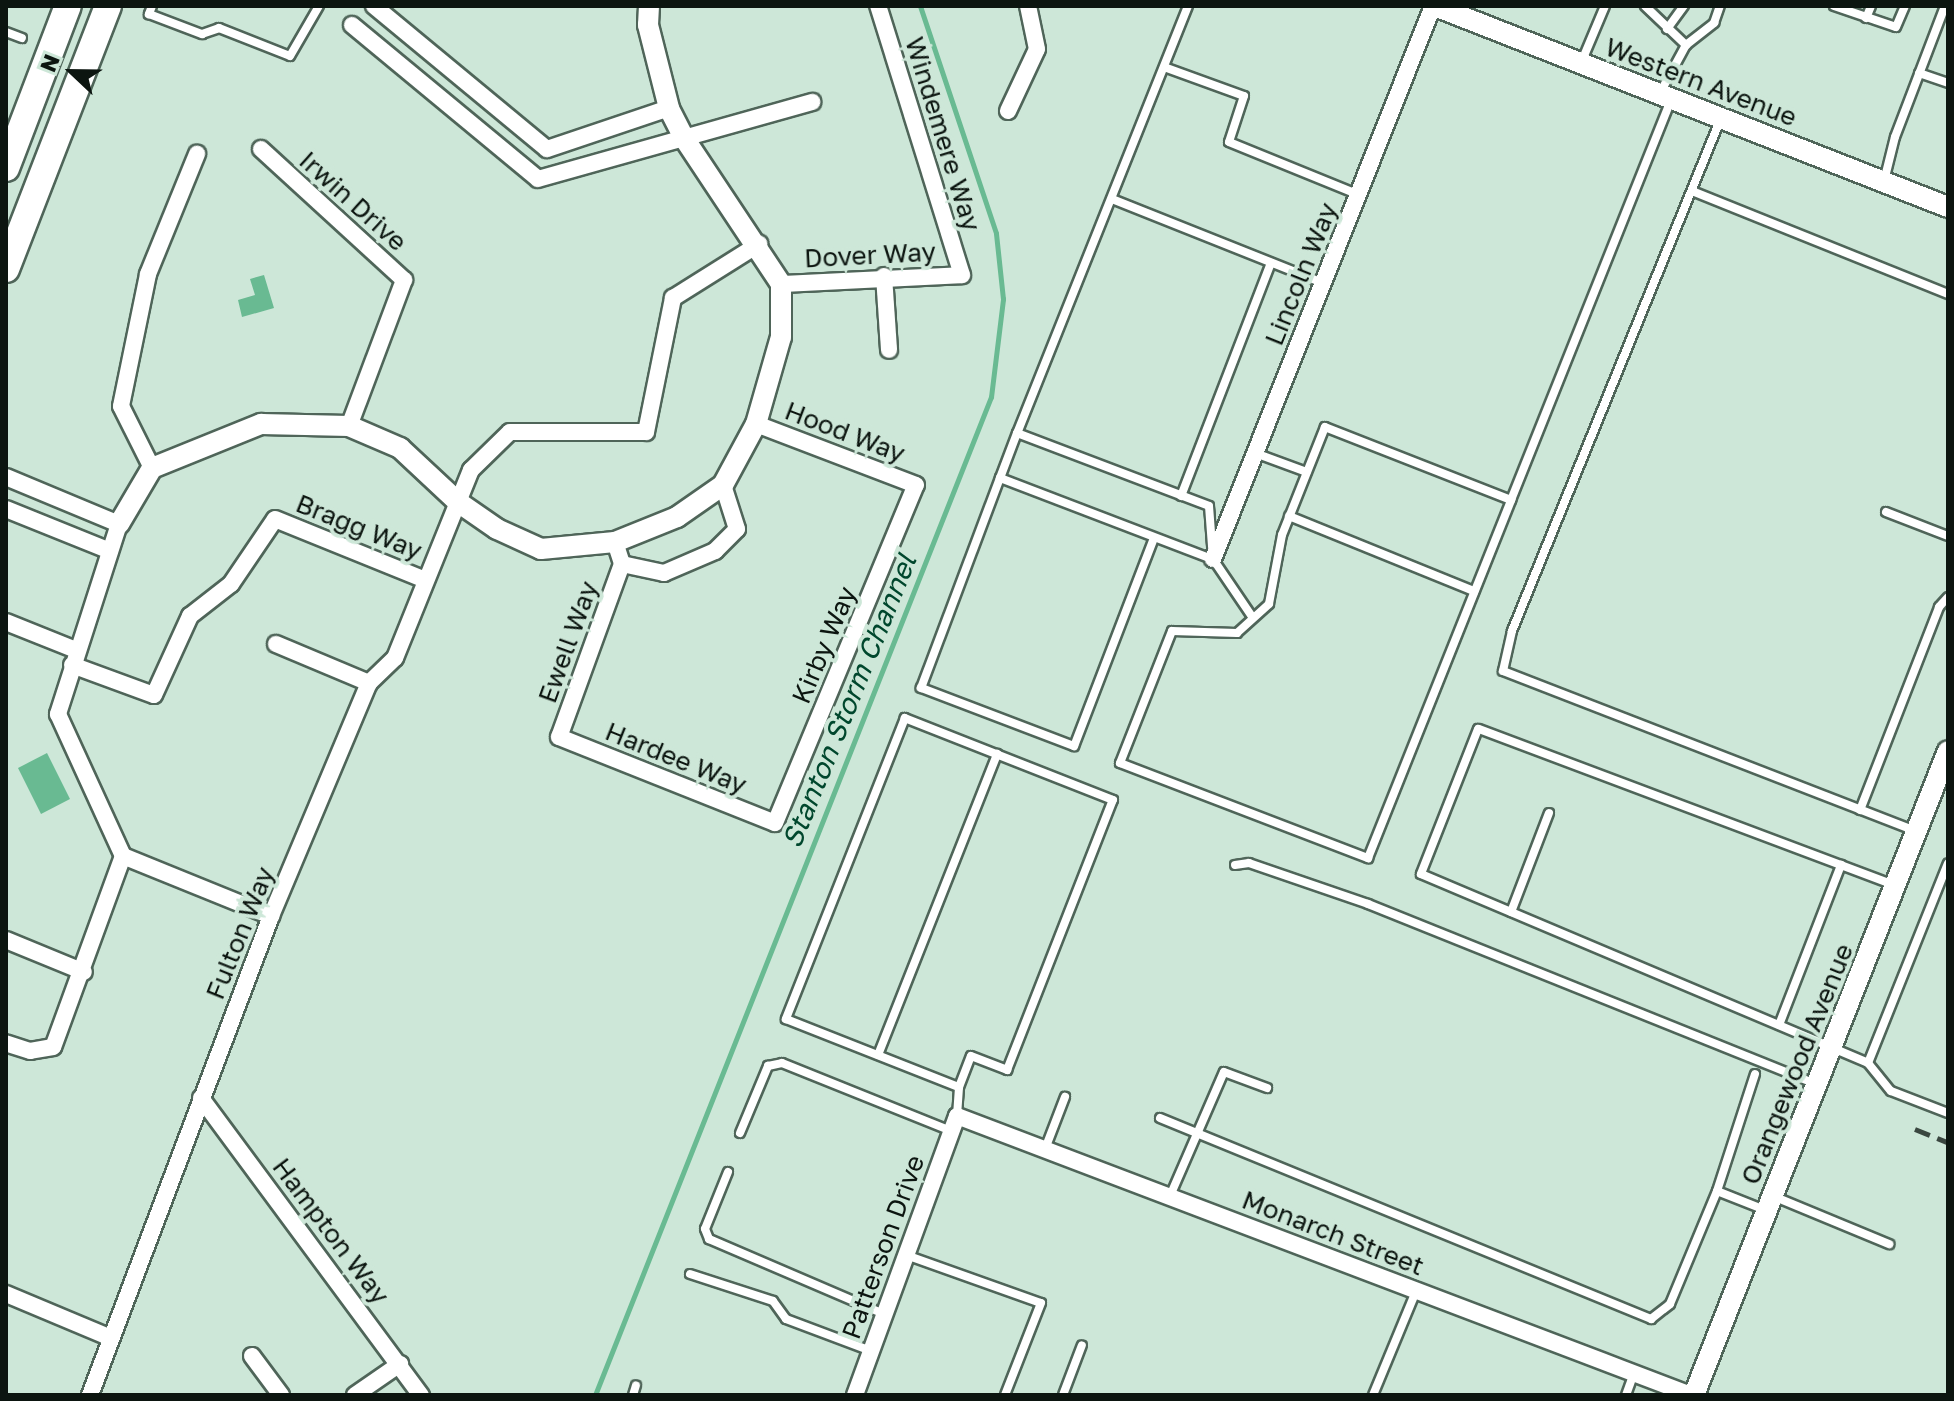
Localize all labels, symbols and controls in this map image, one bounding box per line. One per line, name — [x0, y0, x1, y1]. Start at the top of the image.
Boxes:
street label: Western Avenue — [1601, 31, 1801, 133]
north arrow — [32, 32, 112, 112]
street label: Windemere Way — [899, 33, 987, 235]
text: N — [34, 50, 65, 76]
street label: Irwin Drive — [293, 145, 413, 257]
street label: Lincoln Way — [1258, 198, 1344, 350]
street label: Dover Way — [803, 236, 937, 274]
street label: Hood Way — [781, 395, 909, 469]
street label: Bragg Way — [291, 488, 427, 566]
water label: Stanton Storm Channel — [775, 549, 923, 853]
street label: Ewell Way — [532, 577, 604, 707]
street label: Kirby Way — [785, 582, 863, 708]
street label: Hardee Way — [601, 716, 751, 800]
street label: Fulton Way — [199, 862, 281, 1004]
street label: Orangewood Avenue — [1734, 939, 1860, 1189]
street label: Patterson Drive — [835, 1151, 931, 1343]
street label: Hampton Way — [266, 1152, 396, 1310]
street label: Monarch Street — [1238, 1184, 1428, 1282]

